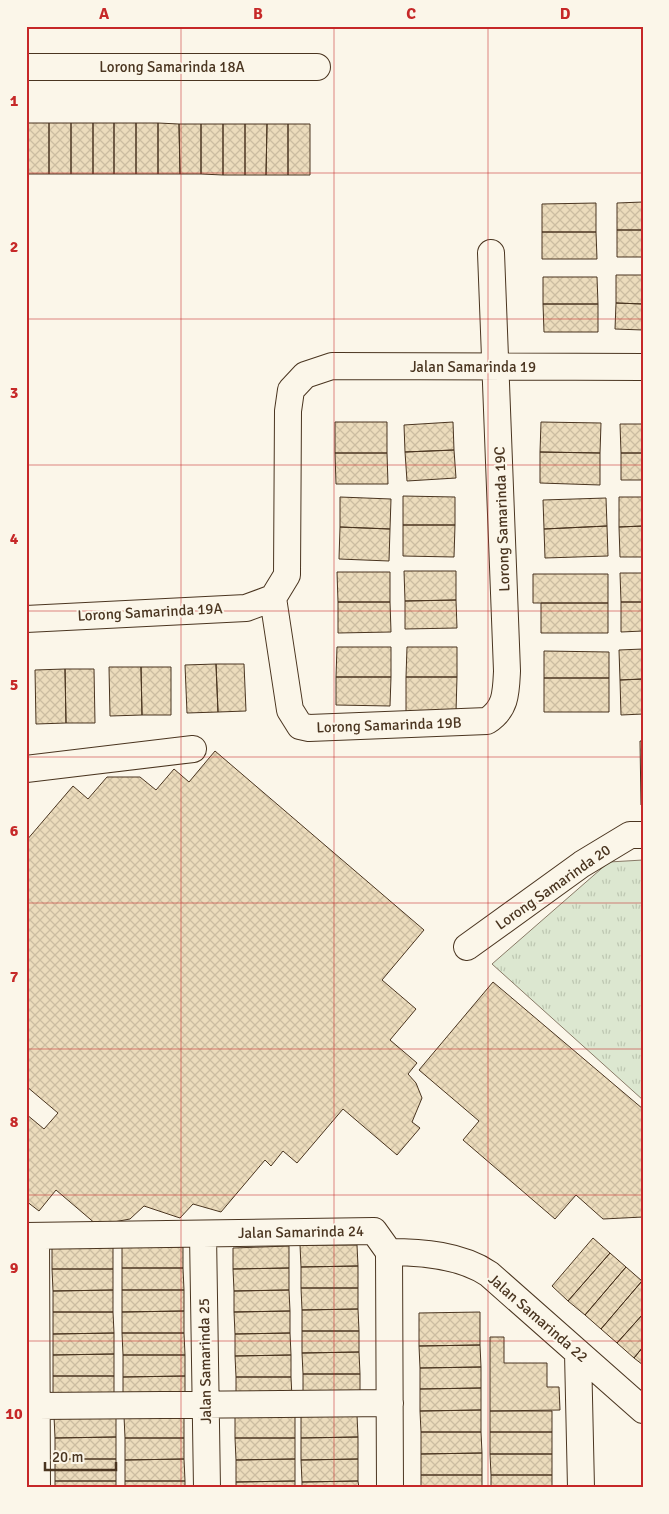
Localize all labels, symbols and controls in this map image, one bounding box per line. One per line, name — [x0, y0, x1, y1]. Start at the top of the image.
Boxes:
text: A — [99, 4, 110, 24]
text: B — [253, 4, 263, 24]
text: C — [406, 4, 416, 24]
text: D — [560, 4, 571, 24]
street label: Lorong Samarinda 18A — [99, 58, 245, 76]
text: 1 — [10, 91, 19, 111]
text: 2 — [10, 237, 18, 257]
street label: Jalan Samarinda 19 — [410, 358, 536, 376]
text: 3 — [10, 383, 18, 403]
street label: Lorong Samarinda 19C — [490, 446, 514, 592]
text: 4 — [10, 529, 19, 549]
street label: Lorong Samarinda 19A — [77, 599, 223, 625]
text: 5 — [10, 675, 18, 695]
street label: Lorong Samarinda 19B — [316, 713, 462, 737]
text: 6 — [10, 821, 19, 841]
street label: Lorong Samarinda 20 — [492, 841, 614, 933]
text: 7 — [10, 967, 19, 987]
text: 8 — [10, 1112, 19, 1132]
street label: Jalan Samarinda 24 — [238, 1222, 364, 1242]
text: 9 — [10, 1258, 19, 1278]
street label: Jalan Samarinda 22 — [485, 1270, 591, 1366]
street label: Jalan Samarinda 25 — [195, 1298, 215, 1424]
text: 10 — [5, 1404, 23, 1424]
scale bar — [45, 1439, 116, 1471]
text: 20 m — [52, 1448, 83, 1466]

